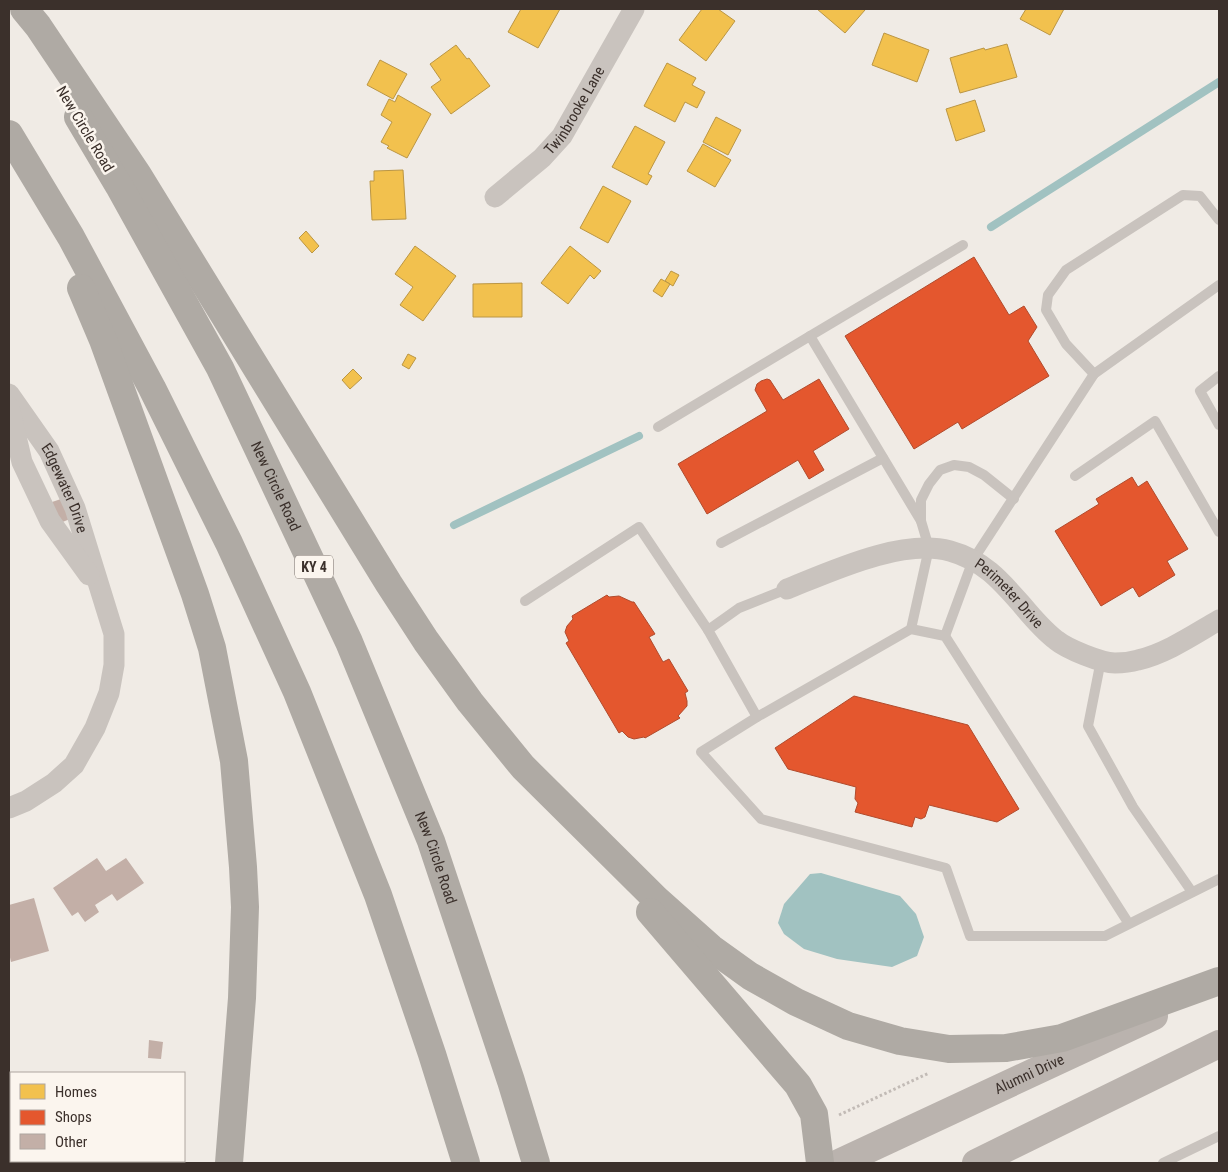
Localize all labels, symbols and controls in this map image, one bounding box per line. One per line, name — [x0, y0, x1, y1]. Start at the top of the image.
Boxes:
street label: Twinbrooke Lane — [541, 63, 609, 158]
street label: New Circle Road — [52, 83, 118, 175]
street label: New Circle Road — [247, 438, 304, 534]
street label: Edgewater Drive — [37, 440, 91, 535]
street label: Perimeter Drive — [971, 555, 1047, 632]
road number: KY 4 — [295, 556, 333, 578]
street label: New Circle Road — [411, 809, 460, 906]
street label: Alumni Drive — [992, 1050, 1067, 1098]
legend — [10, 1072, 185, 1162]
text: Homes — [55, 1083, 97, 1101]
text: Shops — [55, 1108, 92, 1126]
text: Other — [55, 1133, 88, 1151]

